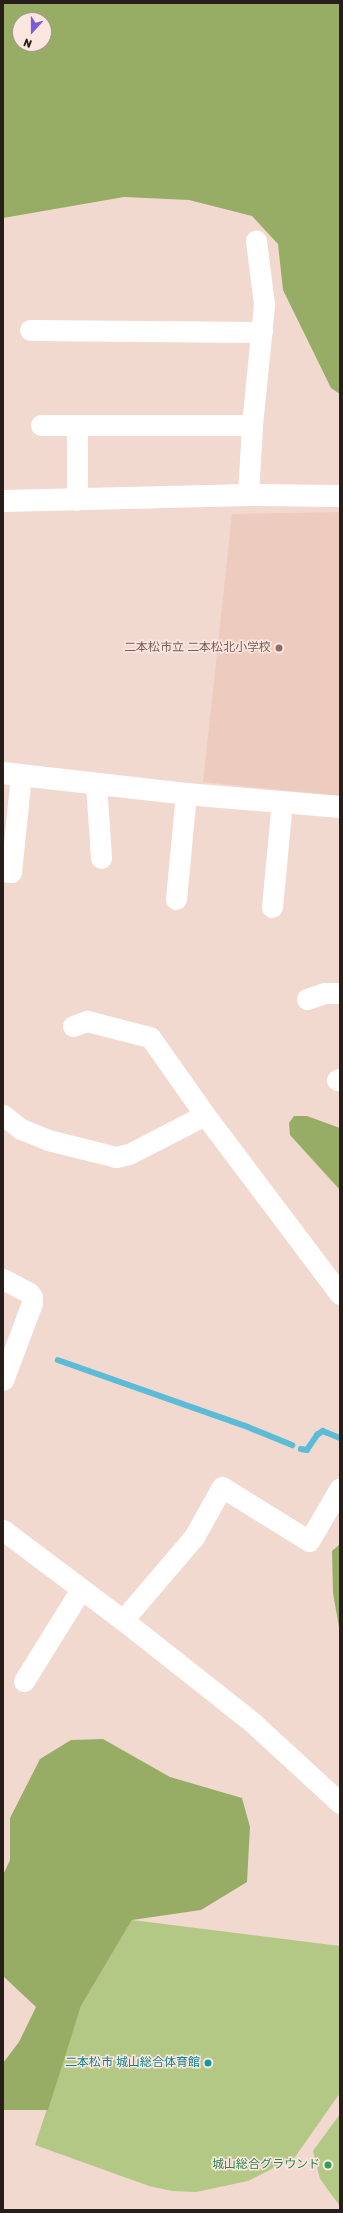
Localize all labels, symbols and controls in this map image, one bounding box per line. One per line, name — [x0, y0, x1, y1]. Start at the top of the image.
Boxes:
north arrow — [12, 12, 52, 52]
text: N — [22, 35, 34, 50]
place label: 二本松市立 二本松北小学校 — [124, 641, 271, 655]
marker: 二本松市立 二本松北小学校 — [274, 643, 284, 653]
place label: 二本松市 城山総合体育館 — [65, 2056, 200, 2070]
marker: 二本松市 城山総合体育館 — [203, 2058, 213, 2068]
place label: 城山総合グラウンド — [212, 2158, 320, 2172]
marker: 城山総合グラウンド — [323, 2160, 333, 2170]

